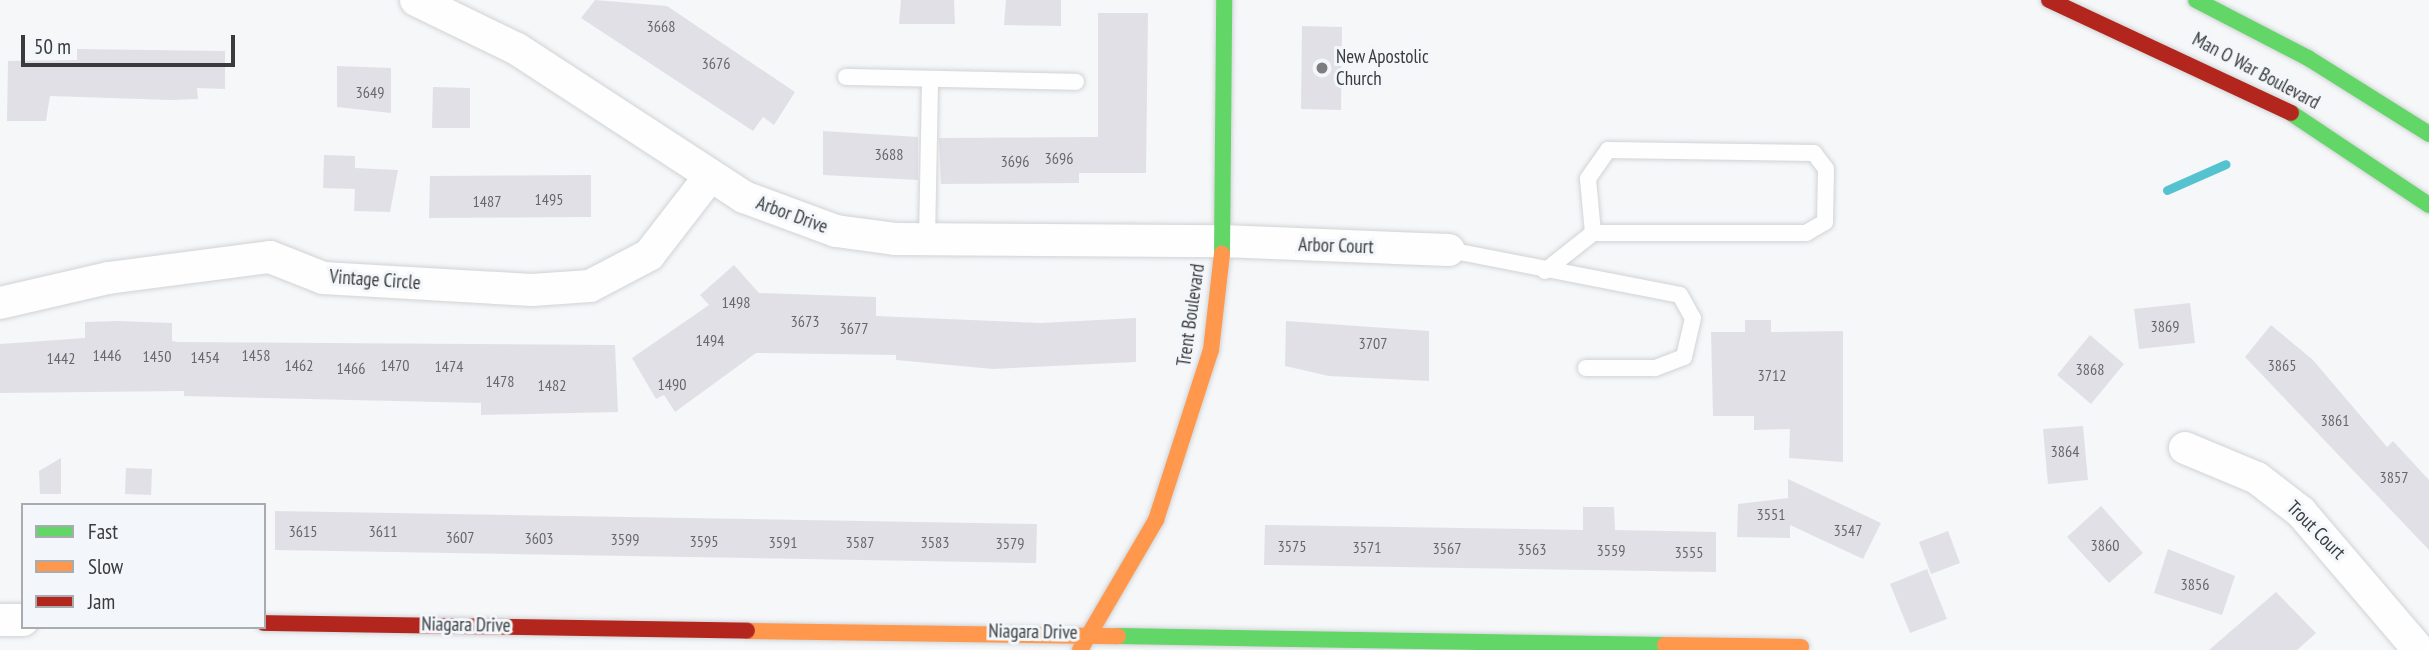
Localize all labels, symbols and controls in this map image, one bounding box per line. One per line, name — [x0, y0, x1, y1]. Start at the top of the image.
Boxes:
house number: 3668 — [647, 16, 675, 36]
scale bar — [24, 21, 238, 65]
street label: Man O War Boulevard — [2188, 28, 2324, 114]
text: 50 m — [34, 33, 71, 60]
place label: New Apostolic Church — [1336, 46, 1430, 90]
house number: 3676 — [702, 53, 730, 73]
marker: New Apostolic Church — [1314, 60, 1330, 76]
house number: 3649 — [356, 82, 384, 102]
house number: 3688 — [875, 144, 903, 164]
house number: 3696 — [1045, 148, 1073, 168]
house number: 3696 — [1001, 151, 1029, 171]
house number: 1495 — [535, 189, 563, 209]
house number: 1487 — [473, 191, 501, 211]
street label: Arbor Drive — [753, 192, 831, 238]
street label: Arbor Court — [1298, 233, 1374, 259]
street label: Trent Boulevard — [1173, 262, 1209, 368]
street label: Vintage Circle — [329, 265, 421, 295]
house number: 1498 — [722, 292, 750, 312]
house number: 3673 — [791, 311, 819, 331]
house number: 3869 — [2151, 316, 2179, 336]
house number: 3677 — [840, 318, 868, 338]
house number: 1494 — [696, 330, 724, 350]
house number: 3707 — [1359, 333, 1387, 353]
house number: 1446 — [93, 345, 121, 365]
house number: 1458 — [242, 345, 270, 365]
house number: 1450 — [143, 346, 171, 366]
house number: 1454 — [191, 347, 219, 367]
house number: 1442 — [47, 348, 75, 368]
house number: 1462 — [285, 355, 313, 375]
house number: 1470 — [381, 355, 409, 375]
house number: 3865 — [2268, 355, 2296, 375]
house number: 1474 — [435, 356, 463, 376]
house number: 1466 — [337, 358, 365, 378]
house number: 3868 — [2076, 359, 2104, 379]
house number: 3712 — [1758, 365, 1786, 385]
house number: 1478 — [486, 371, 514, 391]
house number: 1490 — [658, 374, 686, 394]
house number: 1482 — [538, 375, 566, 395]
house number: 3861 — [2321, 410, 2349, 430]
house number: 3864 — [2051, 441, 2079, 461]
house number: 3857 — [2380, 467, 2408, 487]
street label: Trout Court — [2282, 496, 2350, 564]
legend — [21, 503, 266, 629]
house number: 3551 — [1757, 504, 1785, 524]
text: Fast — [88, 518, 118, 545]
house number: 3547 — [1834, 520, 1862, 540]
house number: 3615 — [289, 521, 317, 541]
house number: 3611 — [369, 521, 397, 541]
house number: 3607 — [446, 527, 474, 547]
house number: 3603 — [525, 528, 553, 548]
house number: 3599 — [611, 529, 639, 549]
house number: 3595 — [690, 531, 718, 551]
house number: 3591 — [769, 532, 797, 552]
house number: 3587 — [846, 532, 874, 552]
house number: 3583 — [921, 532, 949, 552]
house number: 3579 — [996, 533, 1024, 553]
house number: 3860 — [2091, 535, 2119, 555]
house number: 3575 — [1278, 536, 1306, 556]
house number: 3571 — [1353, 537, 1381, 557]
house number: 3567 — [1433, 538, 1461, 558]
house number: 3563 — [1518, 539, 1546, 559]
house number: 3559 — [1597, 540, 1625, 560]
house number: 3555 — [1675, 542, 1703, 562]
text: Slow — [88, 553, 123, 580]
house number: 3856 — [2181, 574, 2209, 594]
text: Jam — [88, 588, 115, 615]
street label: Niagara Drive — [421, 613, 511, 637]
street label: Niagara Drive — [988, 620, 1078, 644]

